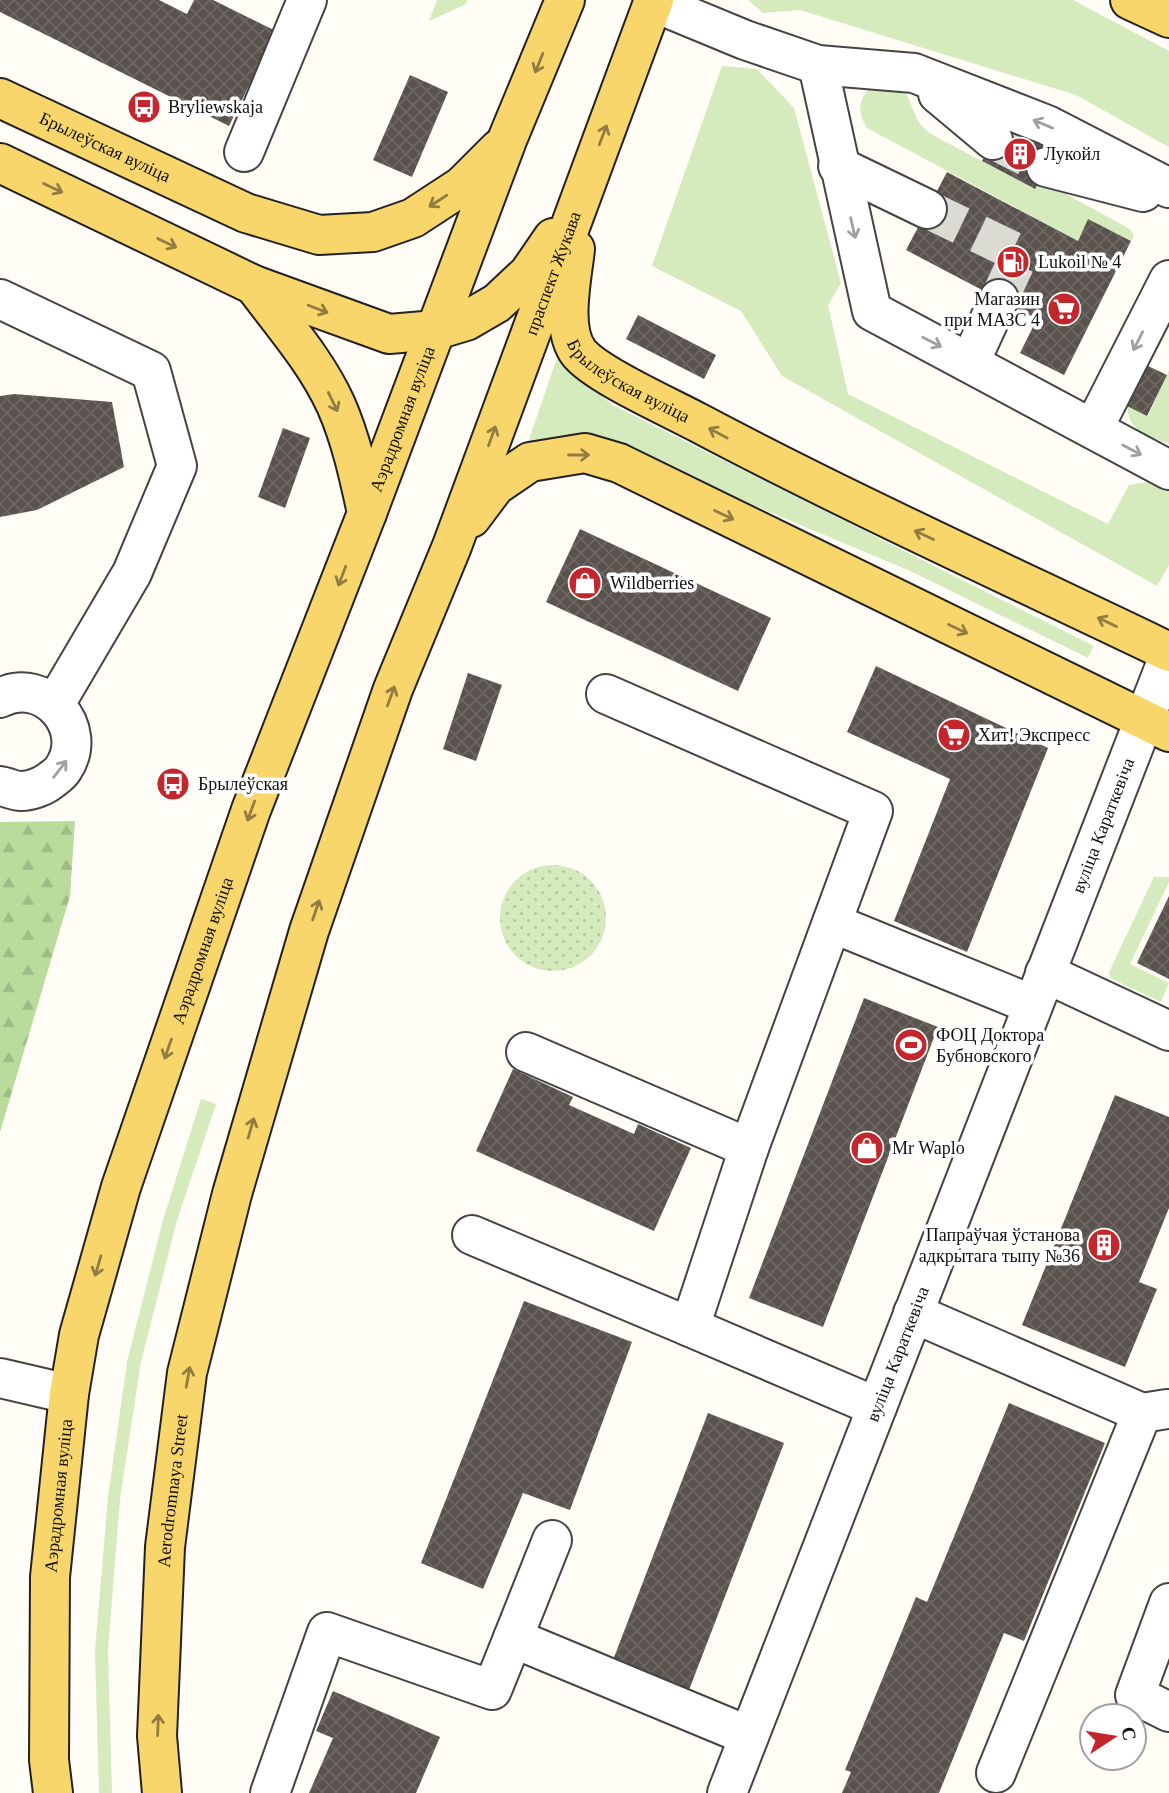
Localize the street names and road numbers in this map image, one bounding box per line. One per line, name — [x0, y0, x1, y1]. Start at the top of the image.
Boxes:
street label: Брылеўская вуліца — [36, 108, 174, 186]
street label: праспект Жукава — [521, 209, 585, 338]
street label: Брылеўская вуліца — [563, 336, 693, 427]
street label: Аэрадромная вуліца — [366, 343, 439, 495]
street label: вуліца Караткевіча — [1068, 755, 1138, 896]
street label: Аэрадромная вуліца — [168, 874, 237, 1027]
street label: вуліца Караткевіча — [862, 1284, 933, 1424]
street label: Aerodromnaya Street — [154, 1413, 192, 1568]
street label: Аэрадромная вуліца — [41, 1418, 76, 1573]

